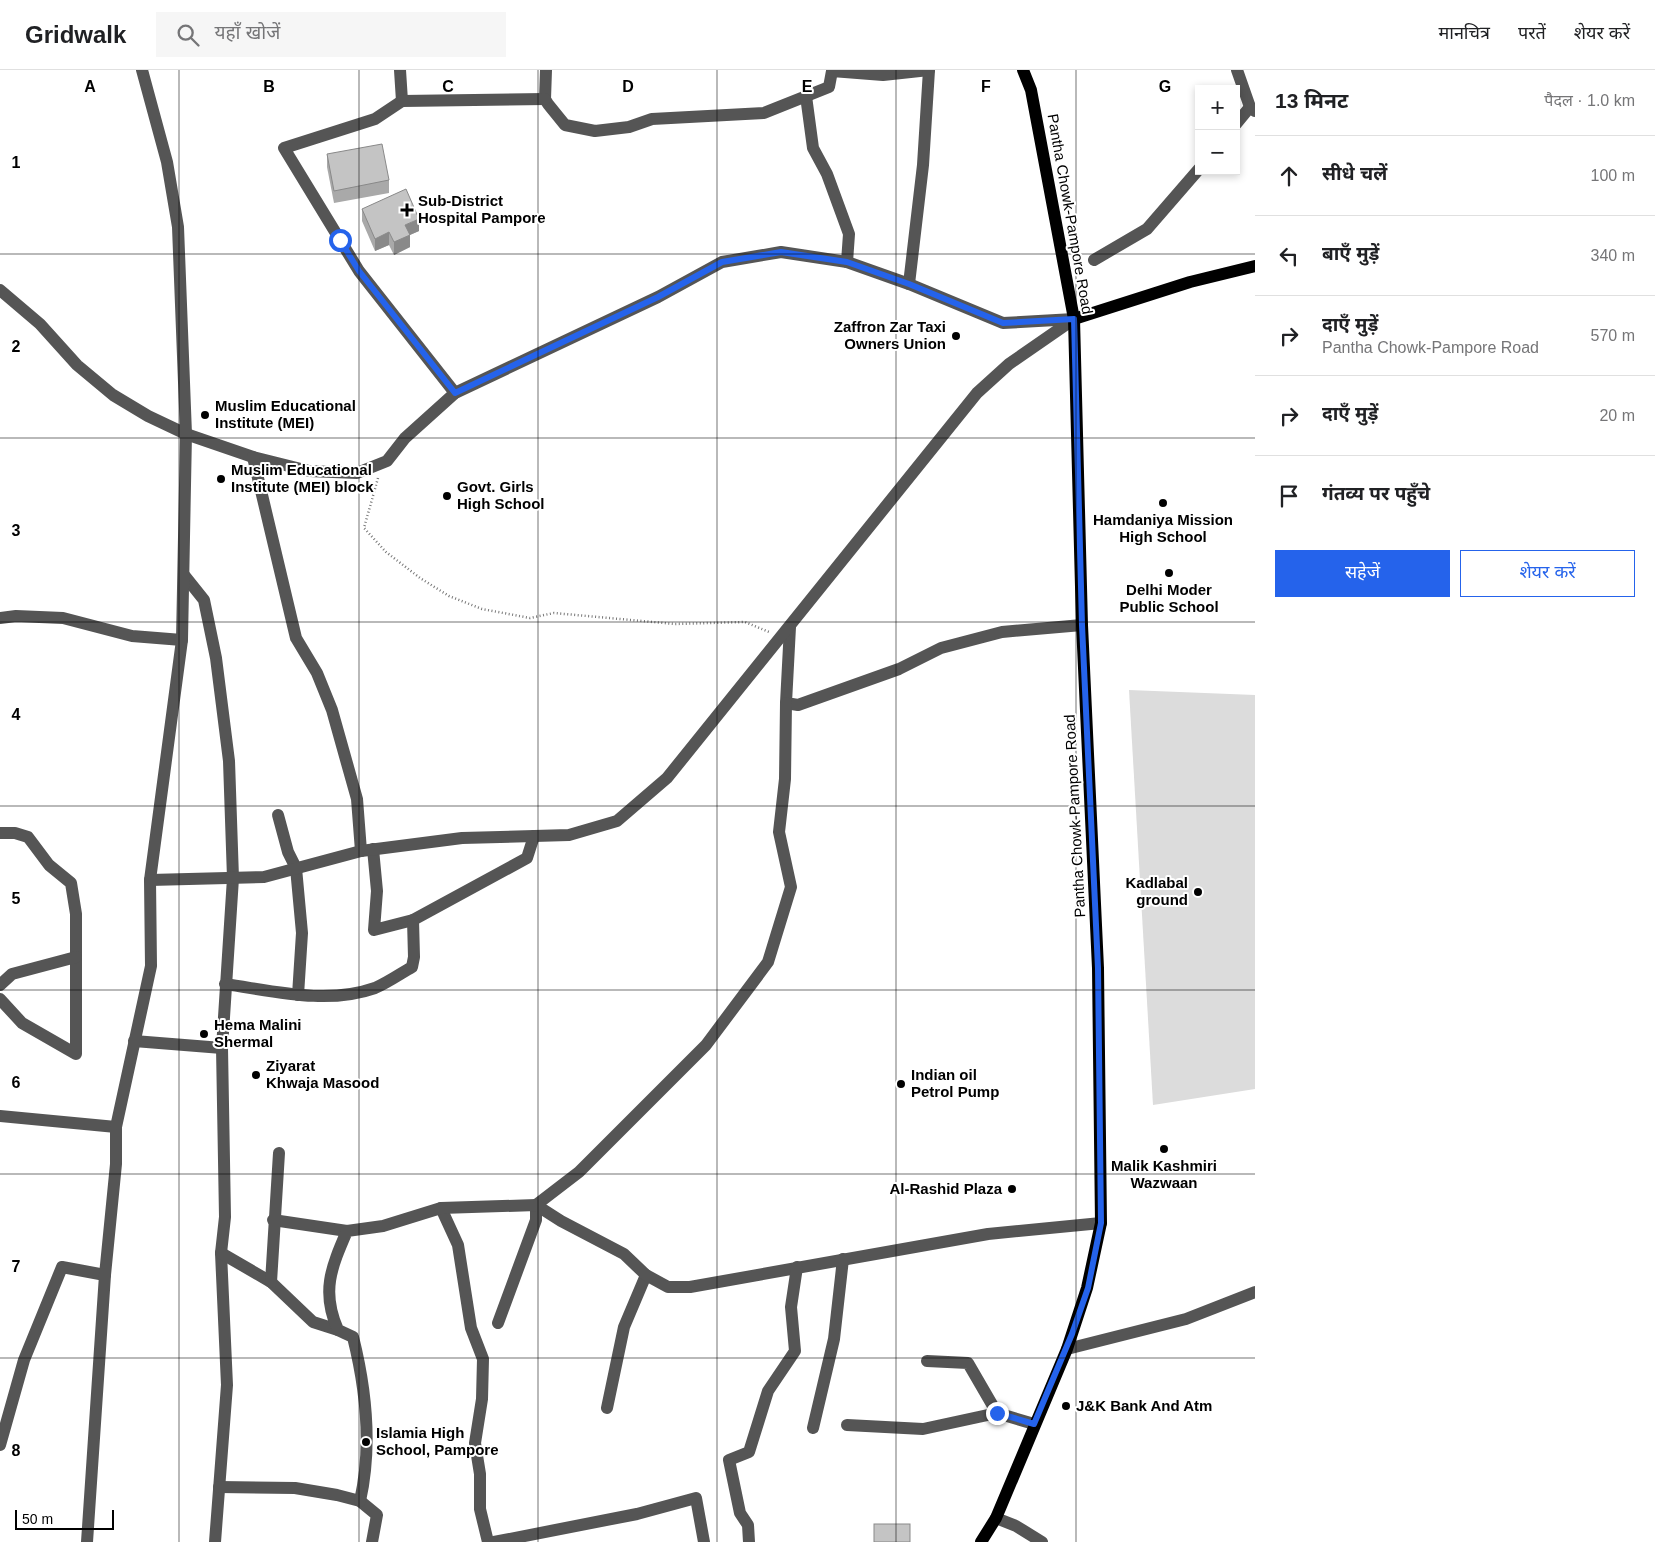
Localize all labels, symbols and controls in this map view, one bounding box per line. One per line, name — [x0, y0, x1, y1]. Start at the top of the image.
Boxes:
search box — [156, 12, 506, 57]
text: Gridwalk — [25, 21, 126, 48]
icon: search — [174, 21, 202, 49]
text: यहाँ खोजें — [214, 22, 280, 43]
text: मानचित्र — [1438, 23, 1490, 43]
text: परतें — [1518, 23, 1546, 43]
text: शेयर करें — [1574, 23, 1630, 43]
text: A — [84, 78, 96, 95]
text: B — [263, 78, 275, 95]
text: C — [442, 78, 454, 95]
text: D — [622, 78, 634, 95]
text: E — [802, 78, 813, 95]
text: F — [981, 78, 991, 95]
text: G — [1159, 78, 1171, 95]
map controls — [1195, 85, 1240, 175]
button: + — [1195, 85, 1240, 130]
text: 13 मिनट — [1275, 89, 1348, 112]
text: पैदल · 1.0 km — [1544, 92, 1635, 109]
street label: Pantha Chowk-Pampore Road — [1044, 112, 1097, 316]
button: − — [1195, 130, 1240, 175]
text: 1 — [12, 154, 21, 171]
icon: ahead — [1275, 162, 1303, 190]
text: सीधे चलें — [1322, 163, 1387, 184]
text: 100 m — [1591, 167, 1635, 184]
place label: Sub-District Hospital Pampore — [418, 192, 546, 226]
marker: Sub-District Hospital Pampore — [400, 203, 414, 217]
route start — [329, 229, 352, 252]
icon: left — [1275, 242, 1303, 270]
text: बाएँ मुड़ें — [1322, 243, 1379, 264]
text: 340 m — [1591, 247, 1635, 264]
text: दाएँ मुड़ें — [1322, 314, 1378, 335]
place label: Zaffron Zar Taxi Owners Union — [834, 318, 946, 352]
icon: right — [1275, 322, 1303, 350]
text: 570 m — [1591, 327, 1635, 344]
marker: Zaffron Zar Taxi Owners Union — [950, 330, 962, 342]
text: 2 — [12, 338, 21, 355]
text: Pantha Chowk-Pampore Road — [1322, 339, 1539, 356]
place label: Muslim Educational Institute (MEI) — [215, 397, 356, 431]
icon: right — [1275, 402, 1303, 430]
text: दाएँ मुड़ें — [1322, 403, 1378, 424]
text: 20 m — [1599, 407, 1635, 424]
marker: Muslim Educational Institute (MEI) — [199, 409, 211, 421]
place label: Muslim Educational Institute (MEI) block — [231, 461, 374, 495]
marker: Muslim Educational Institute (MEI) block — [215, 473, 227, 485]
place label: Govt. Girls High School — [457, 478, 545, 512]
icon: arrive — [1275, 482, 1303, 510]
text: गंतव्य पर पहुँचे — [1322, 483, 1430, 504]
marker: Govt. Girls High School — [441, 490, 453, 502]
marker: Hamdaniya Mission High School — [1157, 497, 1169, 509]
place label: Hamdaniya Mission High School — [1093, 511, 1233, 545]
text: 3 — [12, 522, 21, 539]
button: सहेजें — [1275, 550, 1450, 597]
button: शेयर करें — [1460, 550, 1635, 597]
marker: Delhi Moder Public School — [1163, 567, 1175, 579]
place label: Delhi Moder Public School — [1119, 581, 1219, 615]
text: 4 — [12, 706, 21, 723]
street label: Pantha Chowk-Pampore Road — [1061, 714, 1088, 918]
place label: Kadlabal ground — [1125, 874, 1188, 908]
marker: Kadlabal ground — [1192, 886, 1204, 898]
text: 5 — [12, 890, 21, 907]
place label: Hema Malini Shermal — [214, 1016, 302, 1050]
marker: Hema Malini Shermal — [198, 1028, 210, 1040]
place label: Ziyarat Khwaja Masood — [266, 1057, 379, 1091]
place label: Indian oil Petrol Pump — [911, 1066, 999, 1100]
marker: Ziyarat Khwaja Masood — [250, 1069, 262, 1081]
text: 6 — [12, 1074, 21, 1091]
marker: Indian oil Petrol Pump — [895, 1078, 907, 1090]
marker: Malik Kashmiri Wazwaan — [1158, 1143, 1170, 1155]
place label: Malik Kashmiri Wazwaan — [1111, 1157, 1217, 1191]
place label: Al-Rashid Plaza — [889, 1180, 1003, 1197]
marker: Al-Rashid Plaza — [1006, 1183, 1018, 1195]
text: 7 — [12, 1258, 21, 1275]
place label: J&K Bank And Atm — [1076, 1397, 1212, 1414]
marker: J&K Bank And Atm — [1060, 1400, 1072, 1412]
route end — [986, 1402, 1009, 1425]
place label: Islamia High School, Pampore — [376, 1424, 499, 1458]
marker: Islamia High School, Pampore — [360, 1436, 372, 1448]
text: 8 — [12, 1442, 21, 1459]
scale bar — [15, 1507, 114, 1530]
text: 50 m — [22, 1511, 53, 1527]

